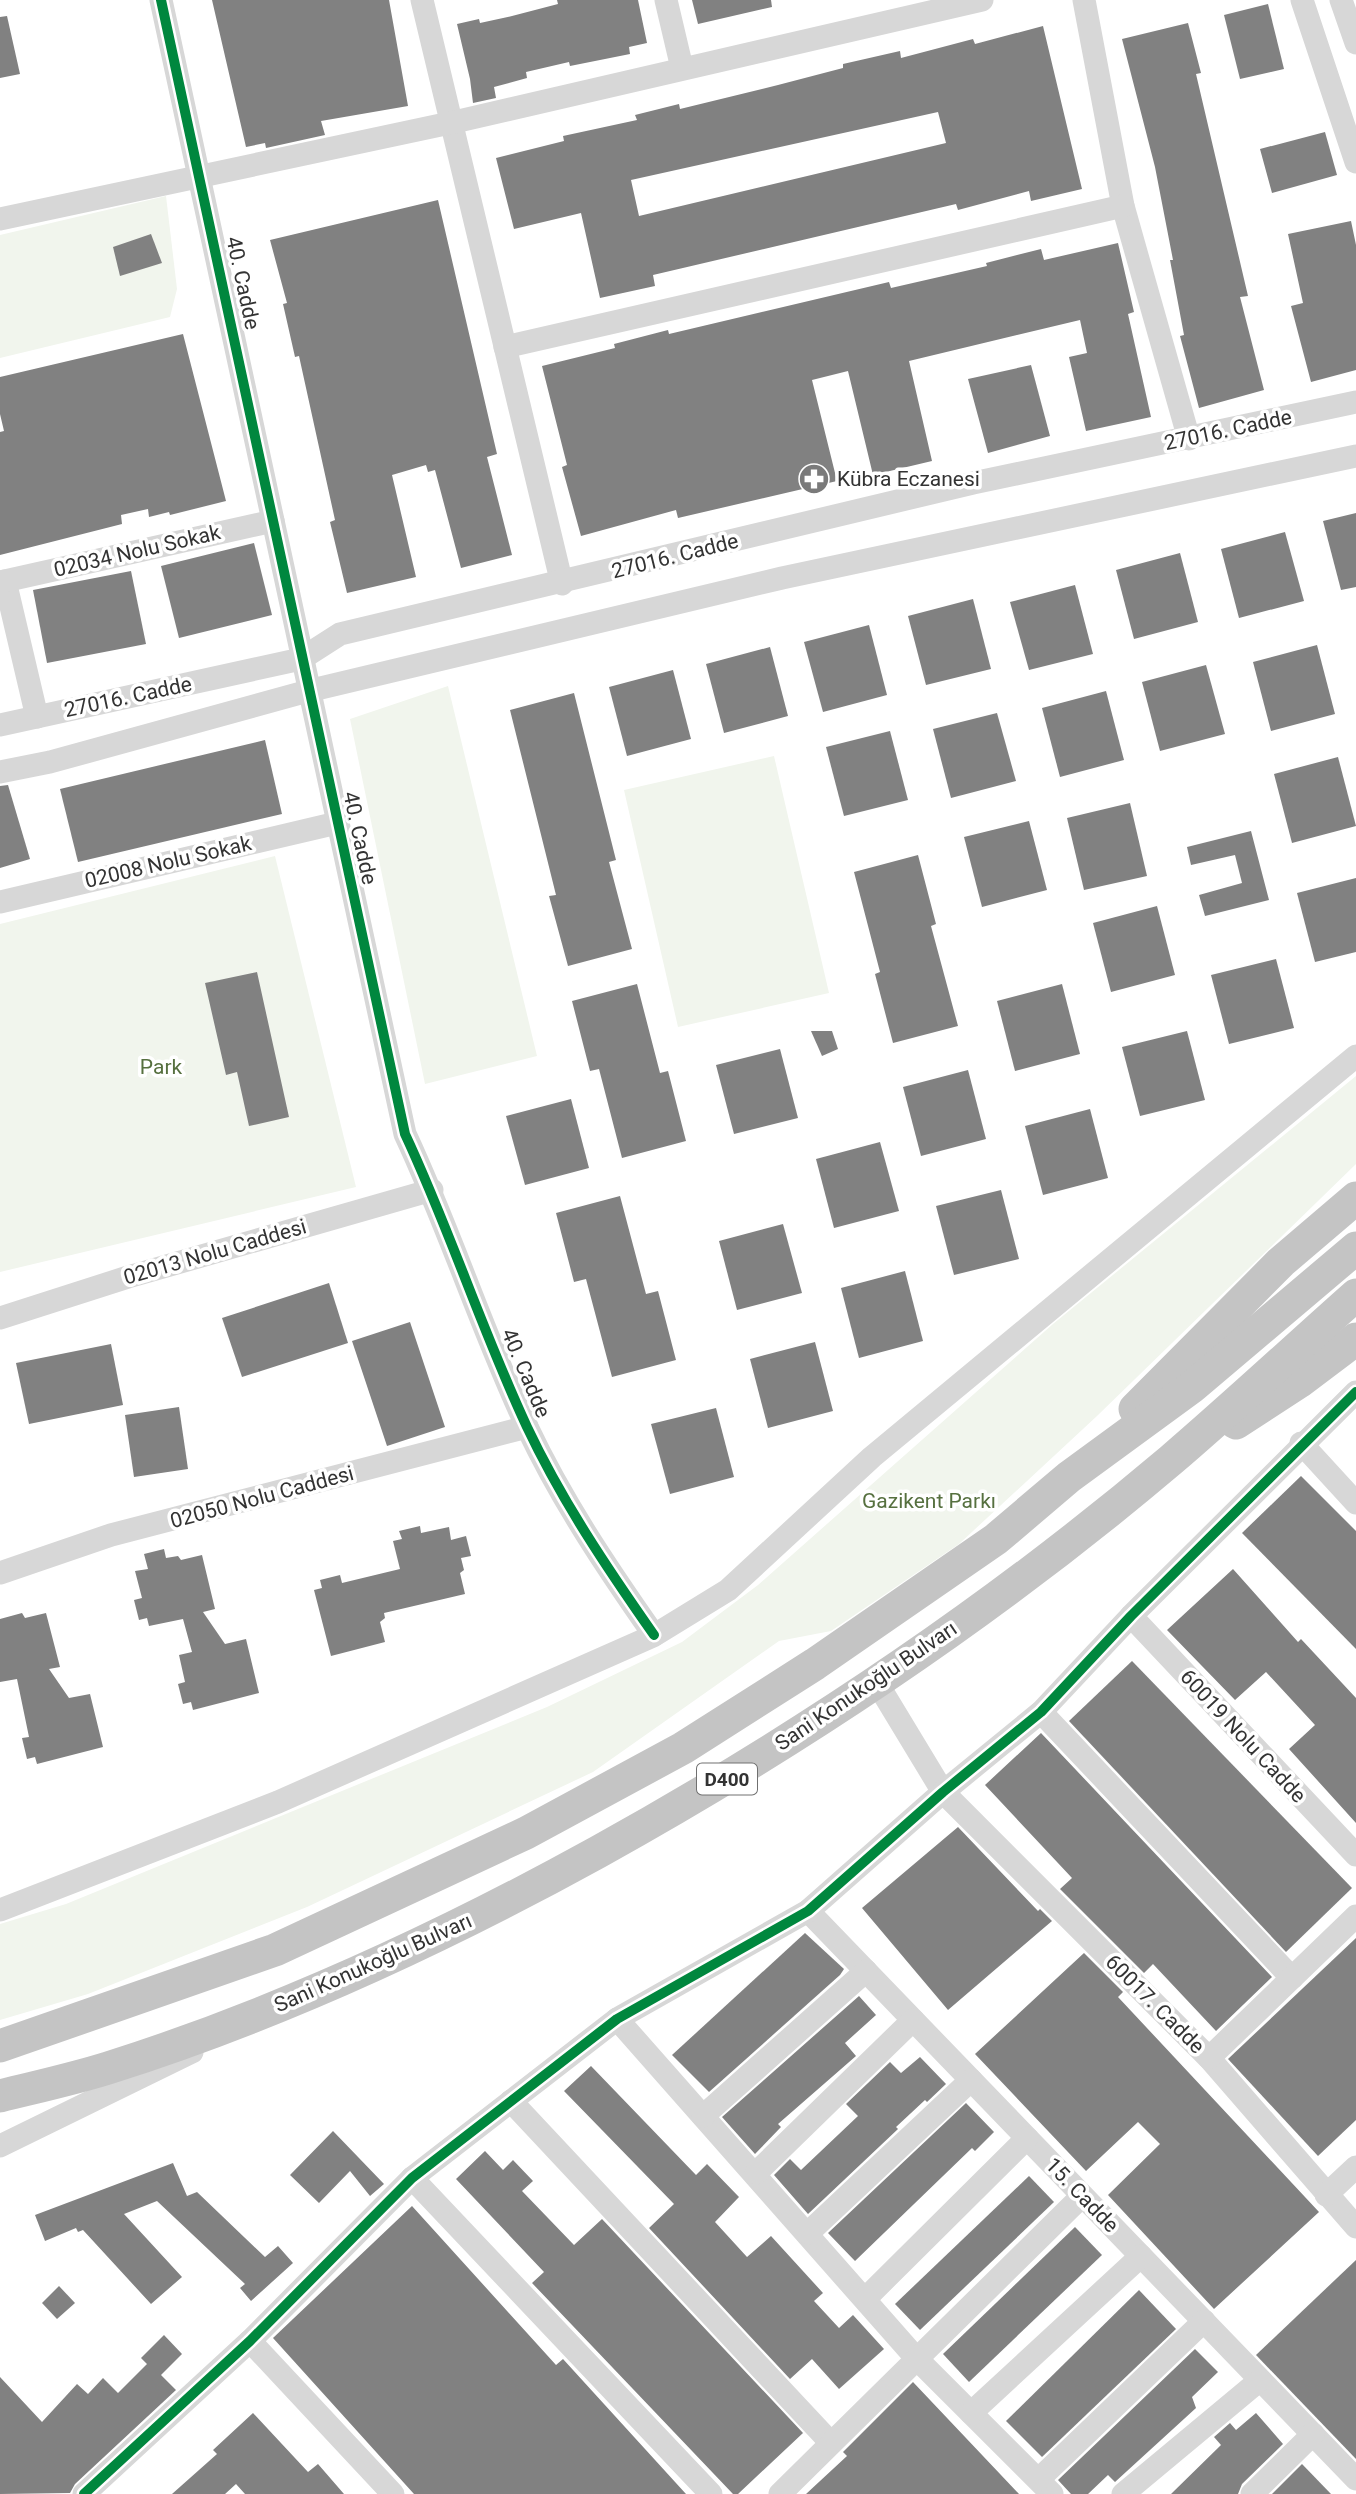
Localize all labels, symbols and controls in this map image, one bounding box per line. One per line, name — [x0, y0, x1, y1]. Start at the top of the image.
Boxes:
street label: 40. Cadde — [221, 234, 265, 332]
street label: 27016. Cadde — [1162, 405, 1294, 455]
pharmacy icon: Kübra Eczanesi — [797, 462, 831, 496]
place label: Kübra Eczanesi — [837, 467, 980, 491]
street label: 02034 Nolu Sokak — [51, 520, 223, 582]
street label: 27016. Cadde — [609, 529, 741, 583]
street label: 27016. Cadde — [62, 672, 194, 722]
street label: 40. Cadde — [338, 789, 382, 887]
street label: 02008 Nolu Sokak — [82, 831, 254, 893]
park label: Park — [140, 1055, 183, 1079]
street label: 02013 Nolu Caddesi — [121, 1214, 309, 1290]
street label: 40. Cadde — [497, 1325, 555, 1421]
street label: 02050 Nolu Caddesi — [168, 1461, 356, 1533]
park label: Gazikent Parkı — [862, 1489, 996, 1513]
street label: Sani Konukoğlu Bulvarı — [771, 1616, 961, 1756]
street label: 60019 Nolu Cadde — [1175, 1665, 1311, 1807]
road number: D400 — [697, 1764, 757, 1794]
street label: Sani Konukoğlu Bulvarı — [271, 1909, 475, 2017]
street label: 60017. Cadde — [1101, 1950, 1209, 2058]
street label: 15. Cadde — [1041, 2153, 1123, 2237]

